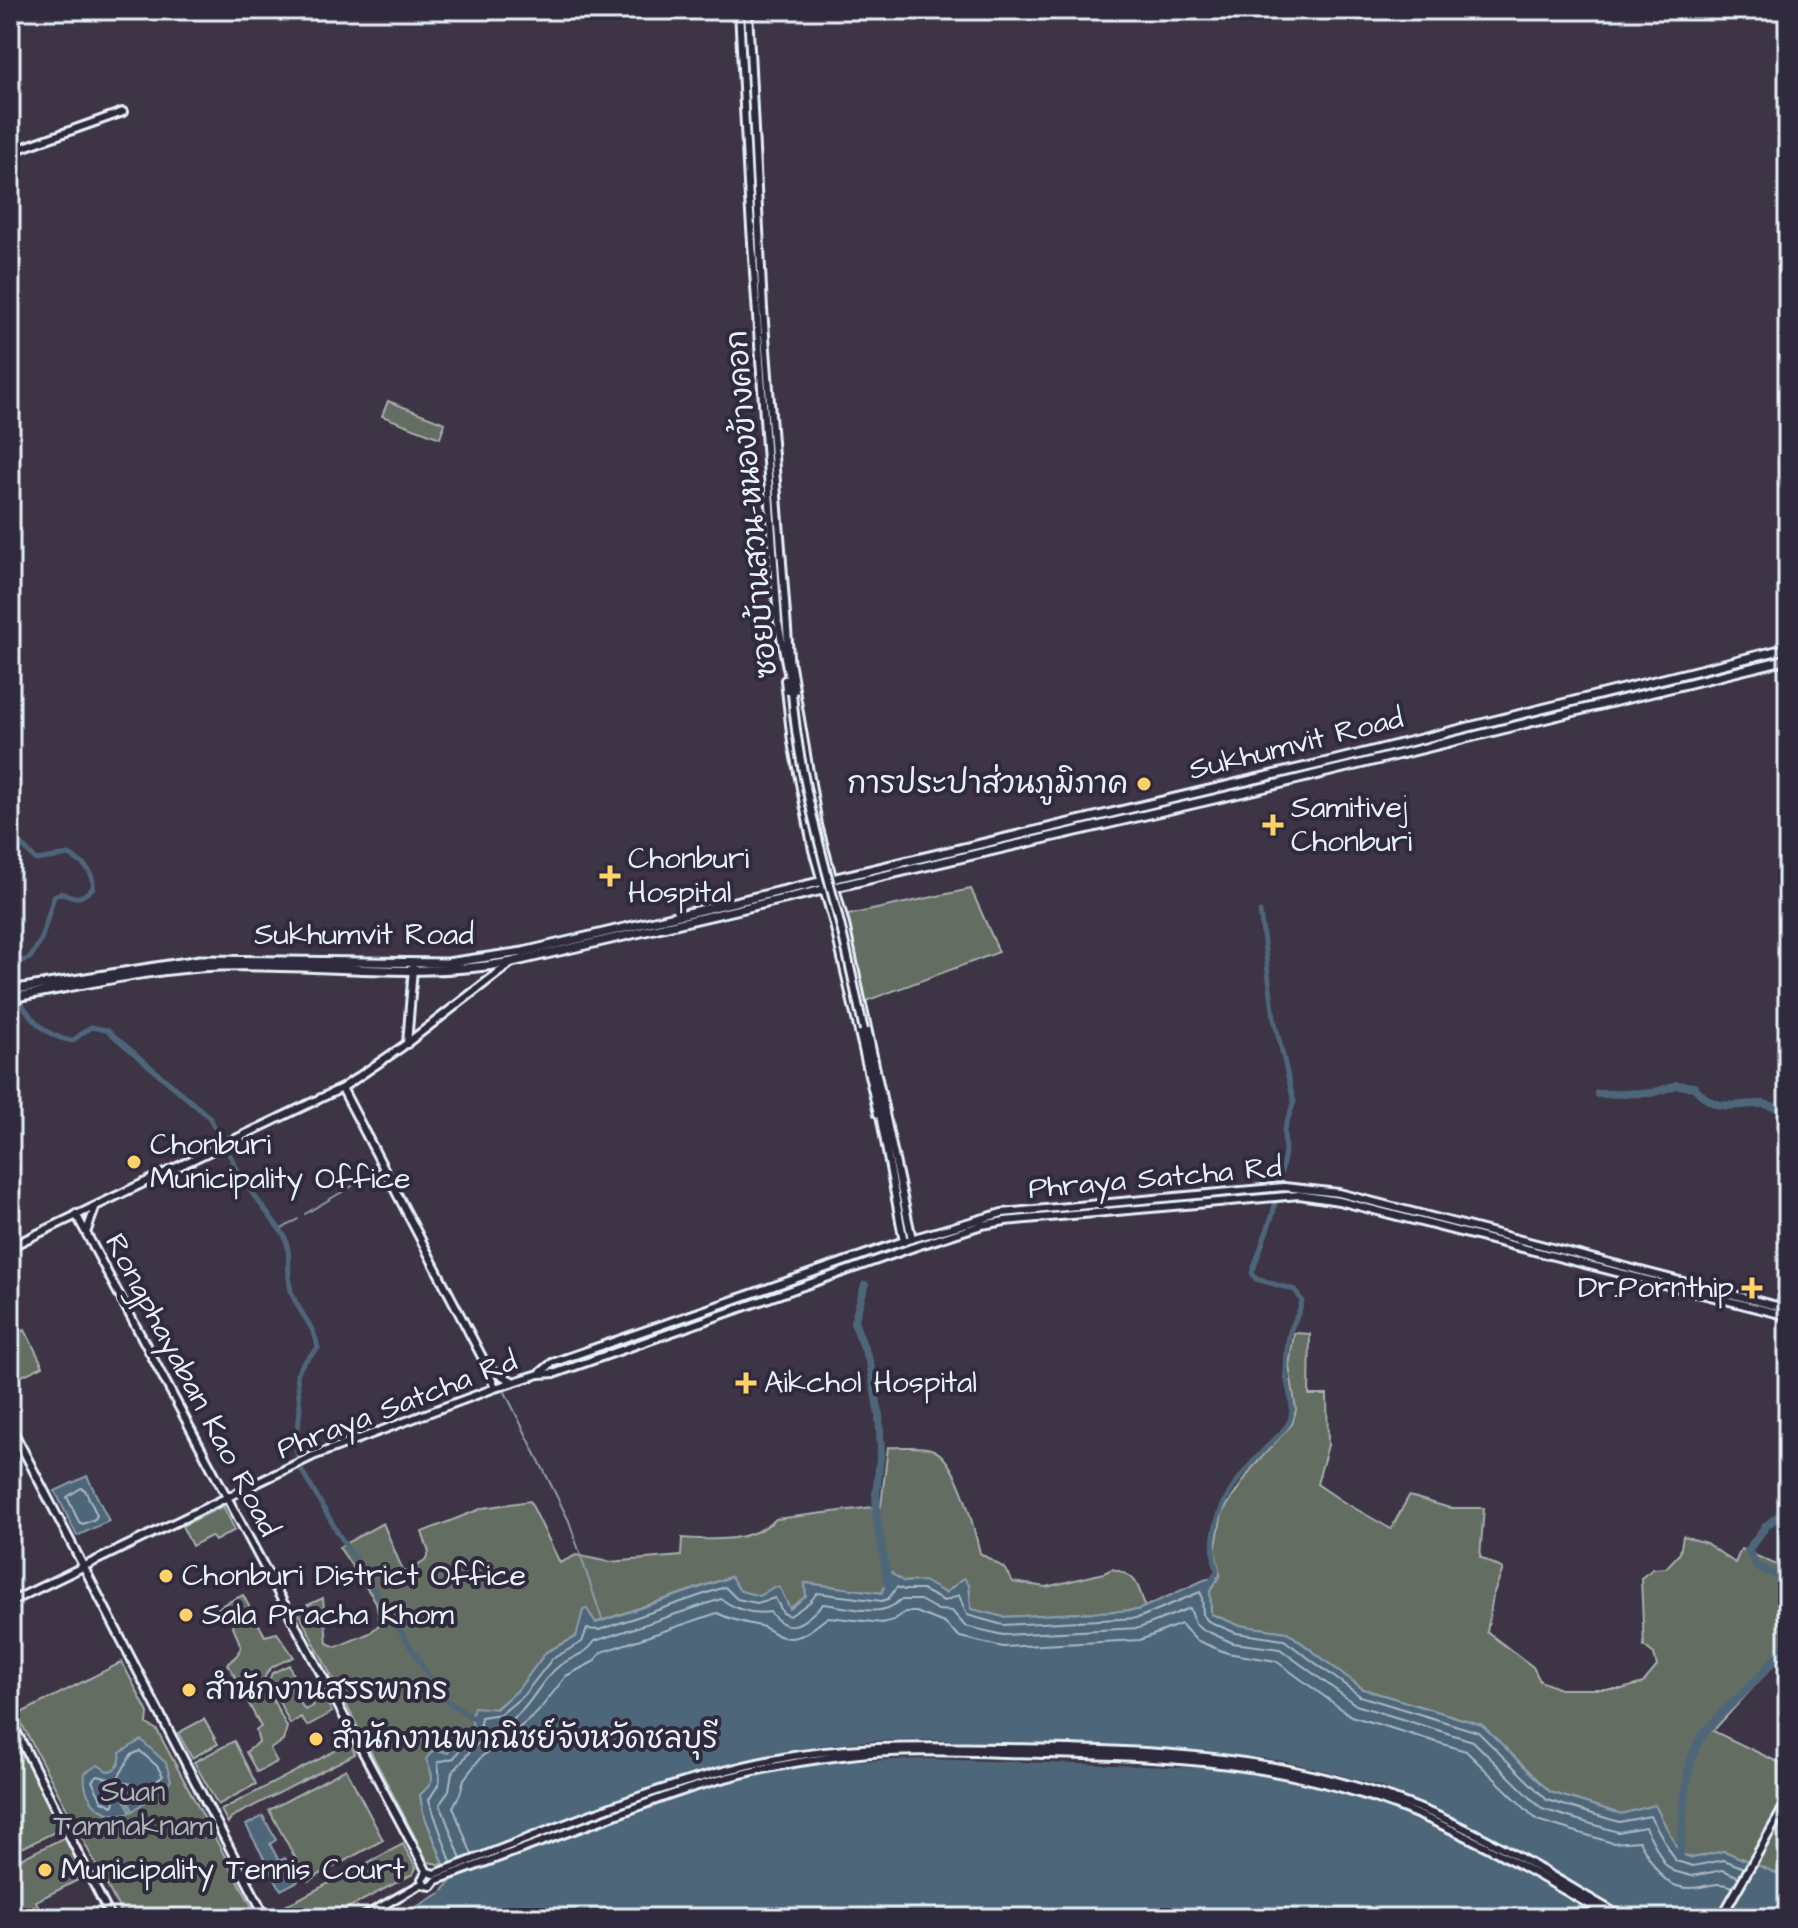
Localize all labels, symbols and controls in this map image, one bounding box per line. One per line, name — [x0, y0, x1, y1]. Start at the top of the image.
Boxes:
street label: ซอยบ้านสวน-หนองข้างคอก — [716, 328, 788, 680]
street label: Sukhumvit Road — [1184, 697, 1408, 791]
place label: การประปาส่วนภูมิภาค — [847, 763, 1128, 805]
marker: การประปาส่วนภูมิภาค — [1135, 775, 1153, 793]
place label: Samitivej Chonburi — [1291, 787, 1413, 863]
marker: Samitivej Chonburi — [1262, 814, 1284, 836]
place label: Chonburi Hospital — [628, 838, 750, 914]
marker: Chonburi Hospital — [599, 865, 621, 887]
street label: Sukhumvit Road — [254, 914, 474, 956]
place label: Chonburi Municipality Office — [150, 1124, 410, 1201]
street label: Phraya Satcha Rd — [1027, 1146, 1283, 1211]
marker: Chonburi Municipality Office — [125, 1153, 143, 1171]
street label: Rongphayaban Kao Road — [93, 1226, 290, 1544]
place label: Dr.Pornthip — [1578, 1267, 1734, 1309]
marker: Dr.Pornthip — [1741, 1277, 1763, 1299]
street label: Phraya Satcha Rd — [271, 1340, 523, 1471]
place label: Aikchol Hospital — [764, 1362, 977, 1404]
marker: Aikchol Hospital — [735, 1372, 757, 1394]
place label: Chonburi District Office — [182, 1555, 526, 1597]
marker: Chonburi District Office — [157, 1567, 175, 1585]
place label: Sala Pracha Khom — [202, 1594, 454, 1636]
marker: Sala Pracha Khom — [177, 1606, 195, 1624]
place label: สำนักงานสรรพากร — [205, 1669, 448, 1711]
marker: สำนักงานสรรพากร — [180, 1681, 198, 1699]
place label: สำนักงานพาณิชย์จังหวัดชลบุรี — [332, 1718, 718, 1760]
marker: สำนักงานพาณิชย์จังหวัดชลบุรี — [307, 1730, 325, 1748]
park label: Suan Tamnaknam — [53, 1771, 213, 1847]
place label: Municipality Tennis Court — [61, 1849, 405, 1892]
marker: Municipality Tennis Court — [36, 1861, 54, 1879]

